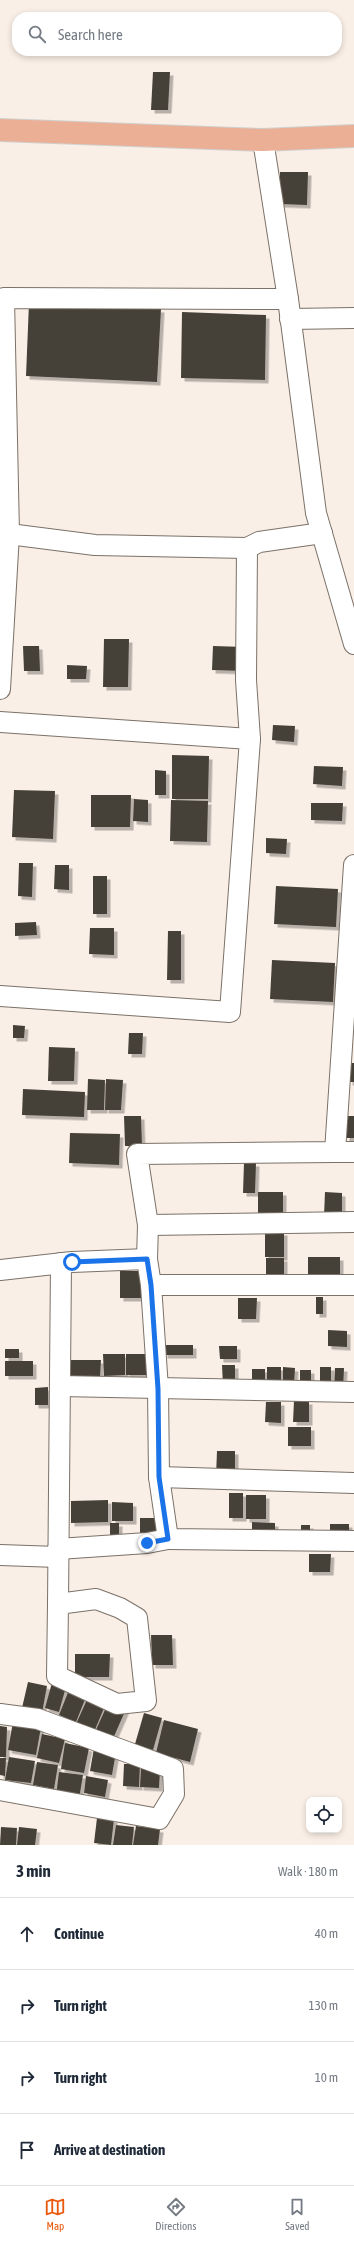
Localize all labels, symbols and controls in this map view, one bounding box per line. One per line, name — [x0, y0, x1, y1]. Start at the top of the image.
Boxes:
search box — [12, 12, 342, 56]
icon: search — [26, 23, 48, 45]
text: Search here — [58, 26, 123, 43]
route start — [63, 1253, 81, 1271]
route end — [138, 1534, 156, 1552]
map controls — [306, 1797, 342, 1833]
button: locate — [306, 1797, 342, 1833]
text: 3 min — [16, 1861, 51, 1881]
text: Walk · 180 m — [278, 1864, 338, 1879]
icon: ahead — [16, 1923, 38, 1945]
text: Continue — [54, 1925, 104, 1942]
text: 40 m — [315, 1926, 338, 1941]
icon: right — [16, 1995, 38, 2017]
text: Turn right — [54, 1997, 107, 2014]
text: 130 m — [309, 1998, 338, 2013]
icon: right — [16, 2067, 38, 2089]
text: Turn right — [54, 2069, 107, 2086]
text: 10 m — [315, 2070, 338, 2085]
icon: arrive — [16, 2139, 38, 2161]
text: Arrive at destination — [54, 2141, 165, 2158]
tab: Map — [44, 2196, 66, 2232]
tab: Directions — [155, 2196, 196, 2232]
tab: Saved — [285, 2196, 310, 2232]

